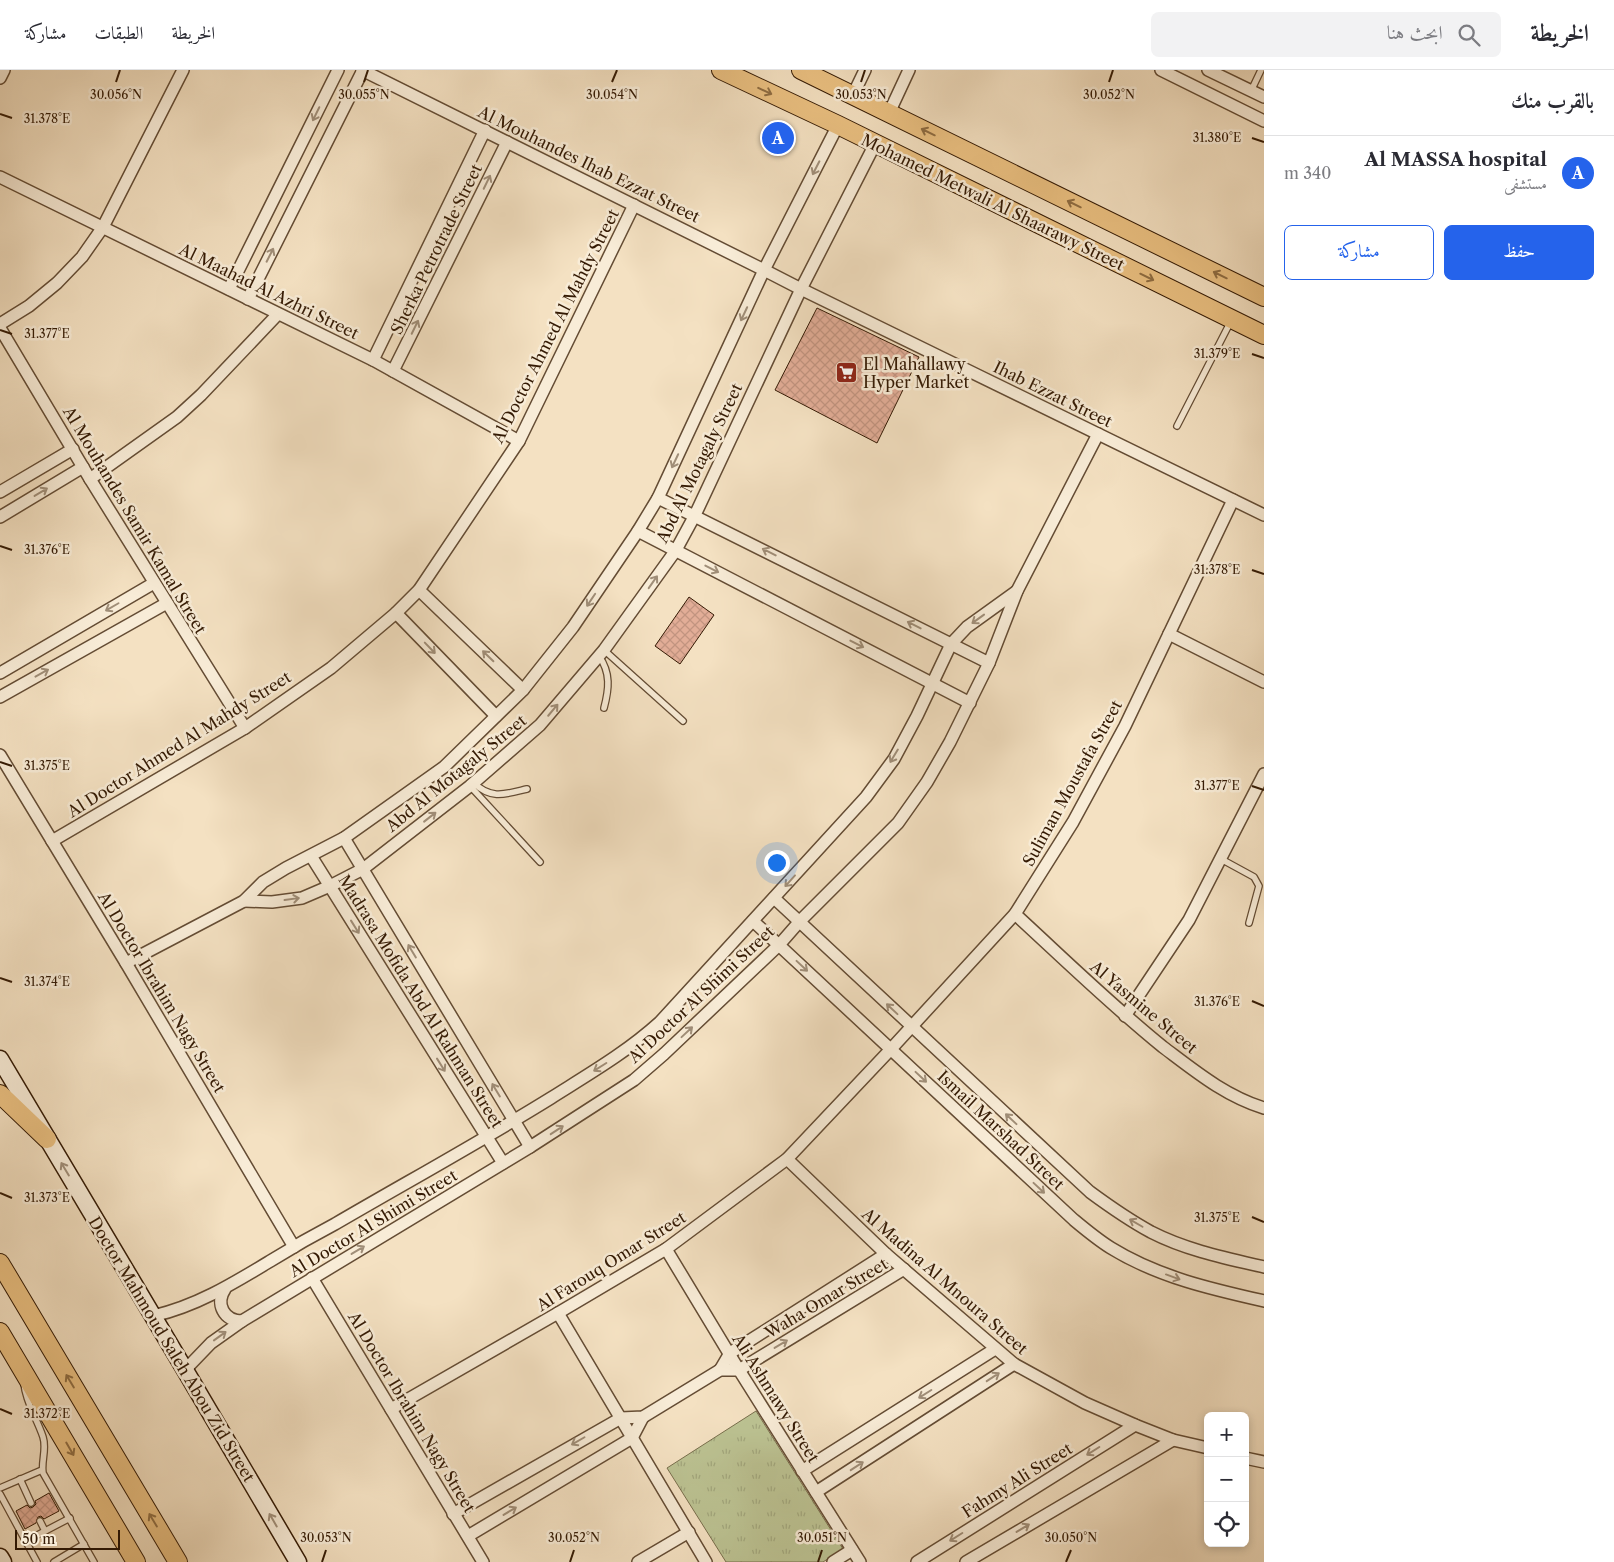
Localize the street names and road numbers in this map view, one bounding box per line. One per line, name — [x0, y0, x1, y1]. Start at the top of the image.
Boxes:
street label: Al Mouhandes Ihab Ezzat Street — [474, 101, 703, 227]
street label: Mohamed Metwali Al Shaarawy Street — [858, 129, 1128, 275]
street label: Sherka Petrotrade Street — [386, 160, 486, 337]
street label: Al Doctor Ahmed Al Mahdy Street — [487, 205, 623, 447]
street label: Al Maahad Al Azhri Street — [175, 238, 362, 343]
street label: Ihab Ezzat Street — [990, 357, 1116, 432]
street label: Abd Al Motagaly Street — [651, 380, 746, 547]
street label: Al Mouhandes Samir Kamal Street — [59, 402, 211, 638]
street label: Al Doctor Ahmed Al Mahdy Street — [63, 667, 295, 822]
street label: Suliman Moustafa Street — [1018, 696, 1126, 869]
street label: Abd Al Motagaly Street — [381, 710, 531, 836]
street label: Madrasa Mofida Abd Al Rahman Street — [334, 871, 508, 1132]
street label: Al Doctor Ibrahim Nagy Street — [93, 887, 230, 1096]
street label: Al Doctor Al Shimi Street — [623, 921, 778, 1068]
street label: Al Yasmine Street — [1086, 956, 1202, 1058]
street label: Ismail Marshad Street — [933, 1066, 1069, 1194]
street label: Al Doctor Al Shimi Street — [285, 1165, 461, 1282]
street label: Al Madina Al Mnoura Street — [857, 1203, 1032, 1359]
street label: Al Farouq Omar Street — [532, 1207, 689, 1316]
street label: Doctor Mahmoud Saleh Abou Zid Street — [85, 1213, 260, 1486]
street label: Waha Omar Street — [760, 1253, 891, 1343]
street label: Al Doctor Ibrahim Nagy Street — [343, 1307, 480, 1516]
street label: Ali Ashmawy Street — [728, 1329, 824, 1466]
street label: Fahmy Ali Street — [958, 1438, 1076, 1522]

